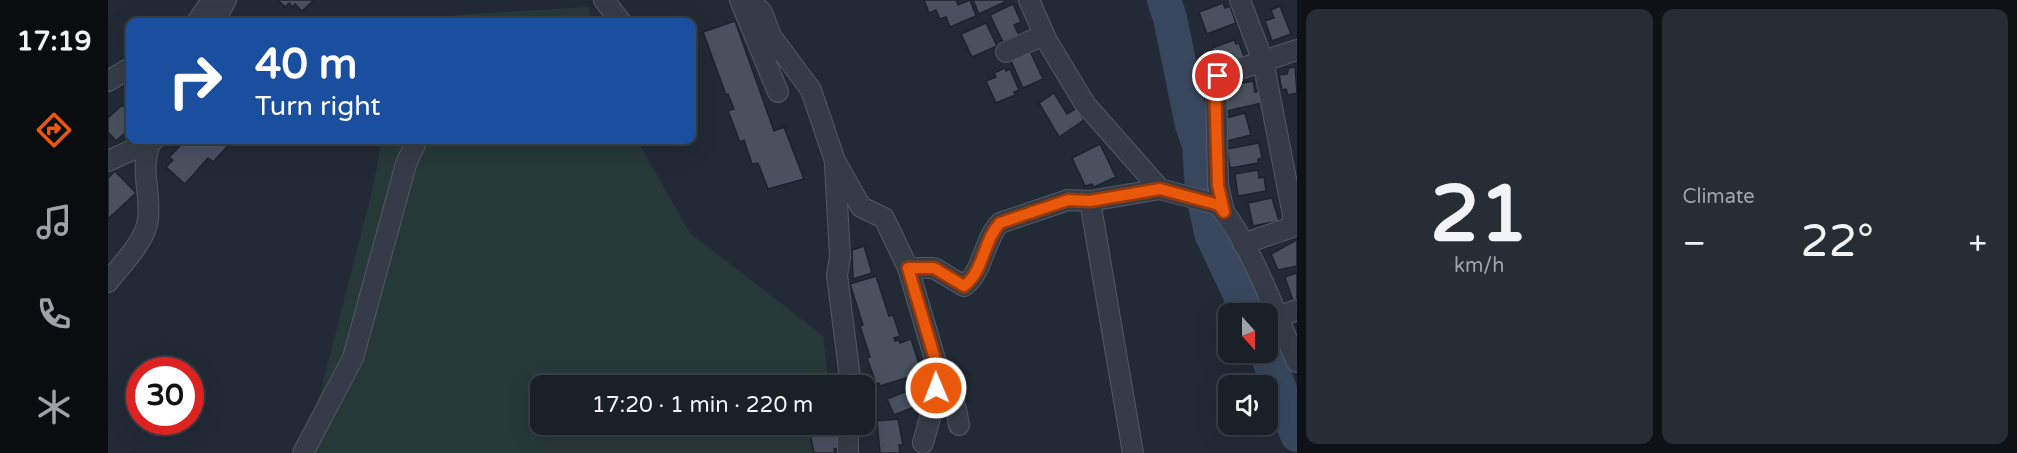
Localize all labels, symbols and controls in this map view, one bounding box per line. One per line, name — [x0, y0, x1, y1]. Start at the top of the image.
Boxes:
text: 17:19 — [17, 25, 91, 58]
text: 40 m — [255, 39, 357, 90]
icon: right — [156, 42, 234, 120]
pin — [1192, 50, 1243, 101]
icon: arrive — [1201, 59, 1234, 92]
text: Turn right — [255, 90, 381, 123]
icon: directions — [33, 109, 75, 151]
text: 21 — [1430, 168, 1528, 262]
text: Climate — [1683, 185, 1755, 209]
icon: music — [33, 201, 75, 243]
text: 22° — [1800, 215, 1874, 269]
text: − — [1683, 224, 1706, 263]
text: + — [1968, 224, 1987, 263]
text: km/h — [1454, 254, 1504, 278]
icon: phone — [33, 293, 75, 335]
north arrow — [1218, 303, 1278, 363]
map controls — [1218, 303, 1278, 435]
position arrow — [904, 356, 968, 420]
speed limit sign: 30 — [126, 357, 204, 435]
button: sound — [1218, 375, 1278, 435]
icon: climate — [33, 386, 75, 428]
text: 17:20 · 1 min · 220 m — [592, 392, 813, 418]

